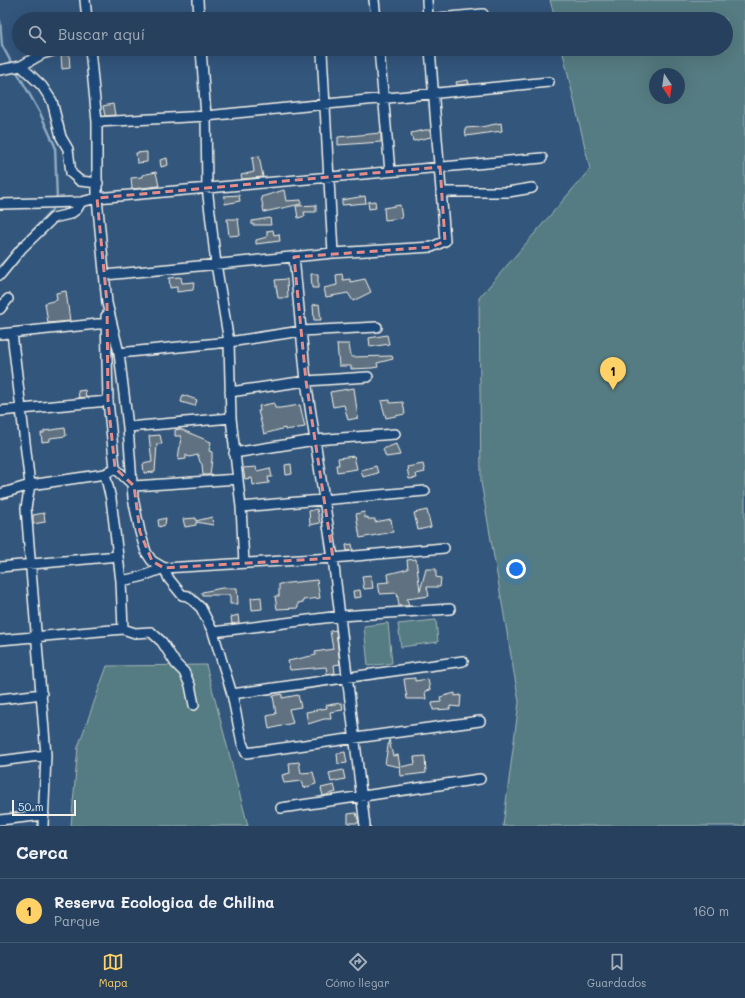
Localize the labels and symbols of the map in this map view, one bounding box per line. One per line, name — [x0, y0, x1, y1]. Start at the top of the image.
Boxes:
north arrow — [649, 68, 685, 104]
pin: 1 — [600, 357, 626, 390]
your location — [506, 559, 526, 579]
scale bar — [12, 798, 76, 817]

